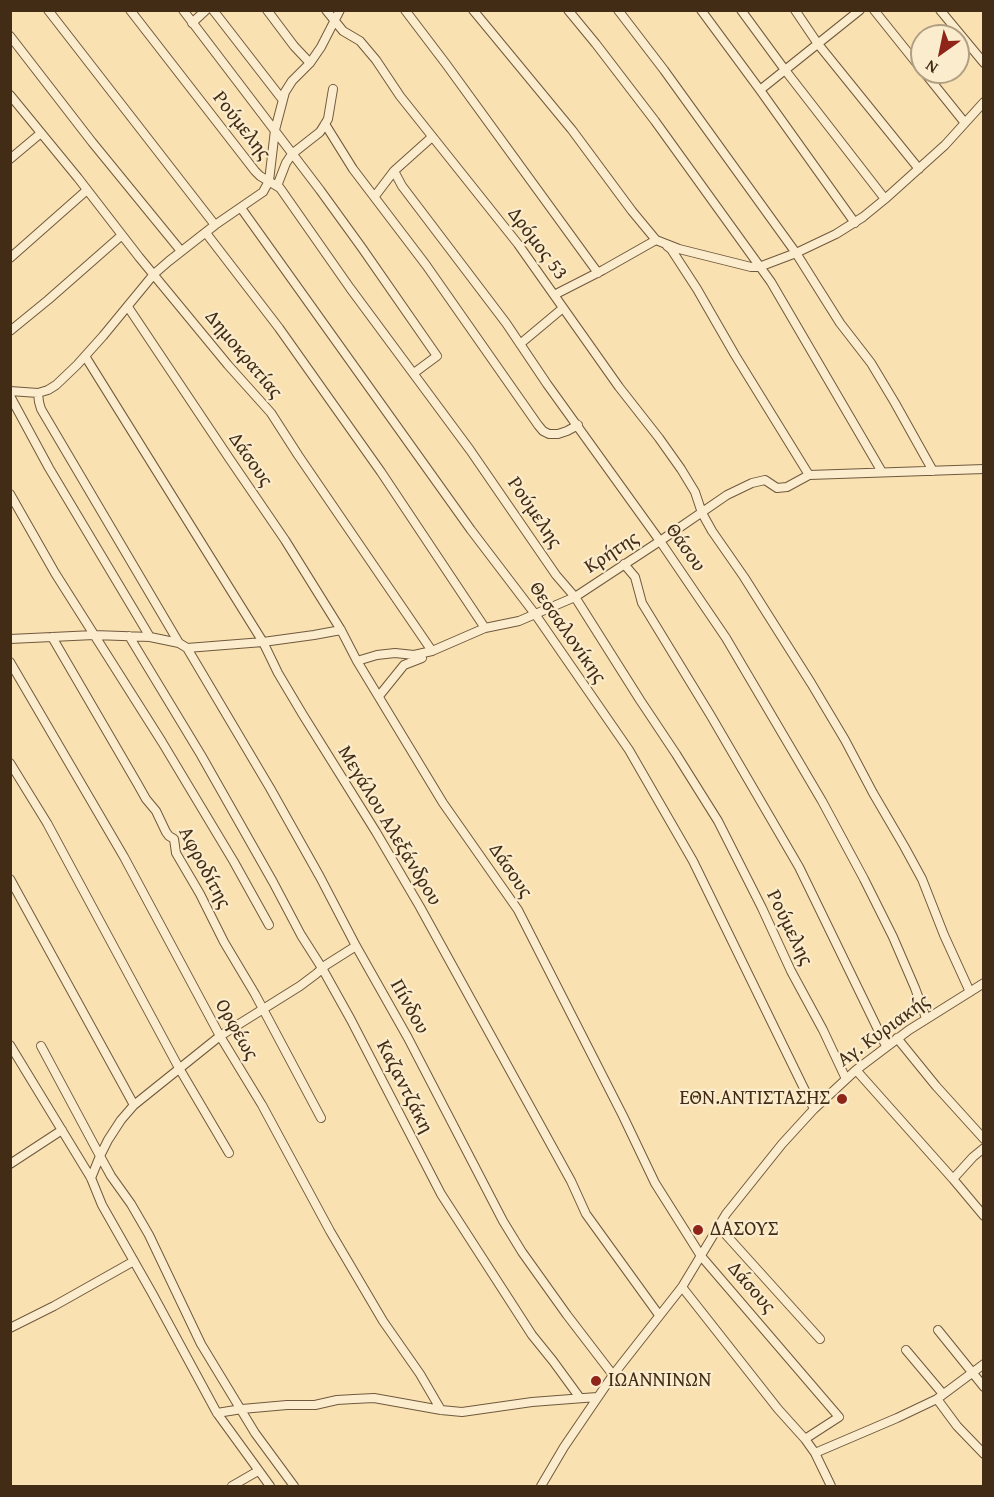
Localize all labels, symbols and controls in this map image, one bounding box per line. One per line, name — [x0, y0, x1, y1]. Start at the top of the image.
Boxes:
north arrow — [910, 24, 970, 84]
text: N — [920, 54, 942, 80]
street label: Ρούμελης — [207, 87, 275, 165]
street label: Δρόμος 53 — [502, 203, 572, 285]
street label: Δημοκρατίας — [199, 306, 287, 404]
street label: Δάσους — [223, 428, 277, 492]
street label: Ρούμελης — [501, 473, 567, 553]
street label: Θάσου — [660, 519, 710, 577]
street label: Κρήτης — [580, 527, 644, 579]
street label: Θεσσαλονίκης — [523, 578, 611, 688]
street label: Μεγάλου Αλεξάνδρου — [332, 742, 446, 910]
street label: Αφροδίτης — [172, 823, 236, 913]
street label: Δάσους — [483, 839, 537, 903]
street label: Ρούμελης — [760, 886, 818, 970]
street label: Πίνδου — [384, 975, 434, 1039]
street label: Αγ. Κυριακής — [833, 989, 935, 1073]
street label: Ορφέως — [209, 995, 263, 1065]
street label: Καζαντζάκη — [370, 1036, 438, 1138]
place label: ΕΘΝ.ΑΝΤΙΣΤΑΣΗΣ — [679, 1087, 830, 1111]
marker: ΕΘΝ.ΑΝΤΙΣΤΑΣΗΣ — [835, 1092, 849, 1106]
place label: ΔΑΣΟΥΣ — [710, 1218, 778, 1242]
marker: ΔΑΣΟΥΣ — [691, 1223, 705, 1237]
street label: Δάσους — [722, 1257, 780, 1319]
place label: ΙΩΑΝΝΙΝΩΝ — [608, 1369, 711, 1393]
marker: ΙΩΑΝΝΙΝΩΝ — [589, 1374, 603, 1388]

